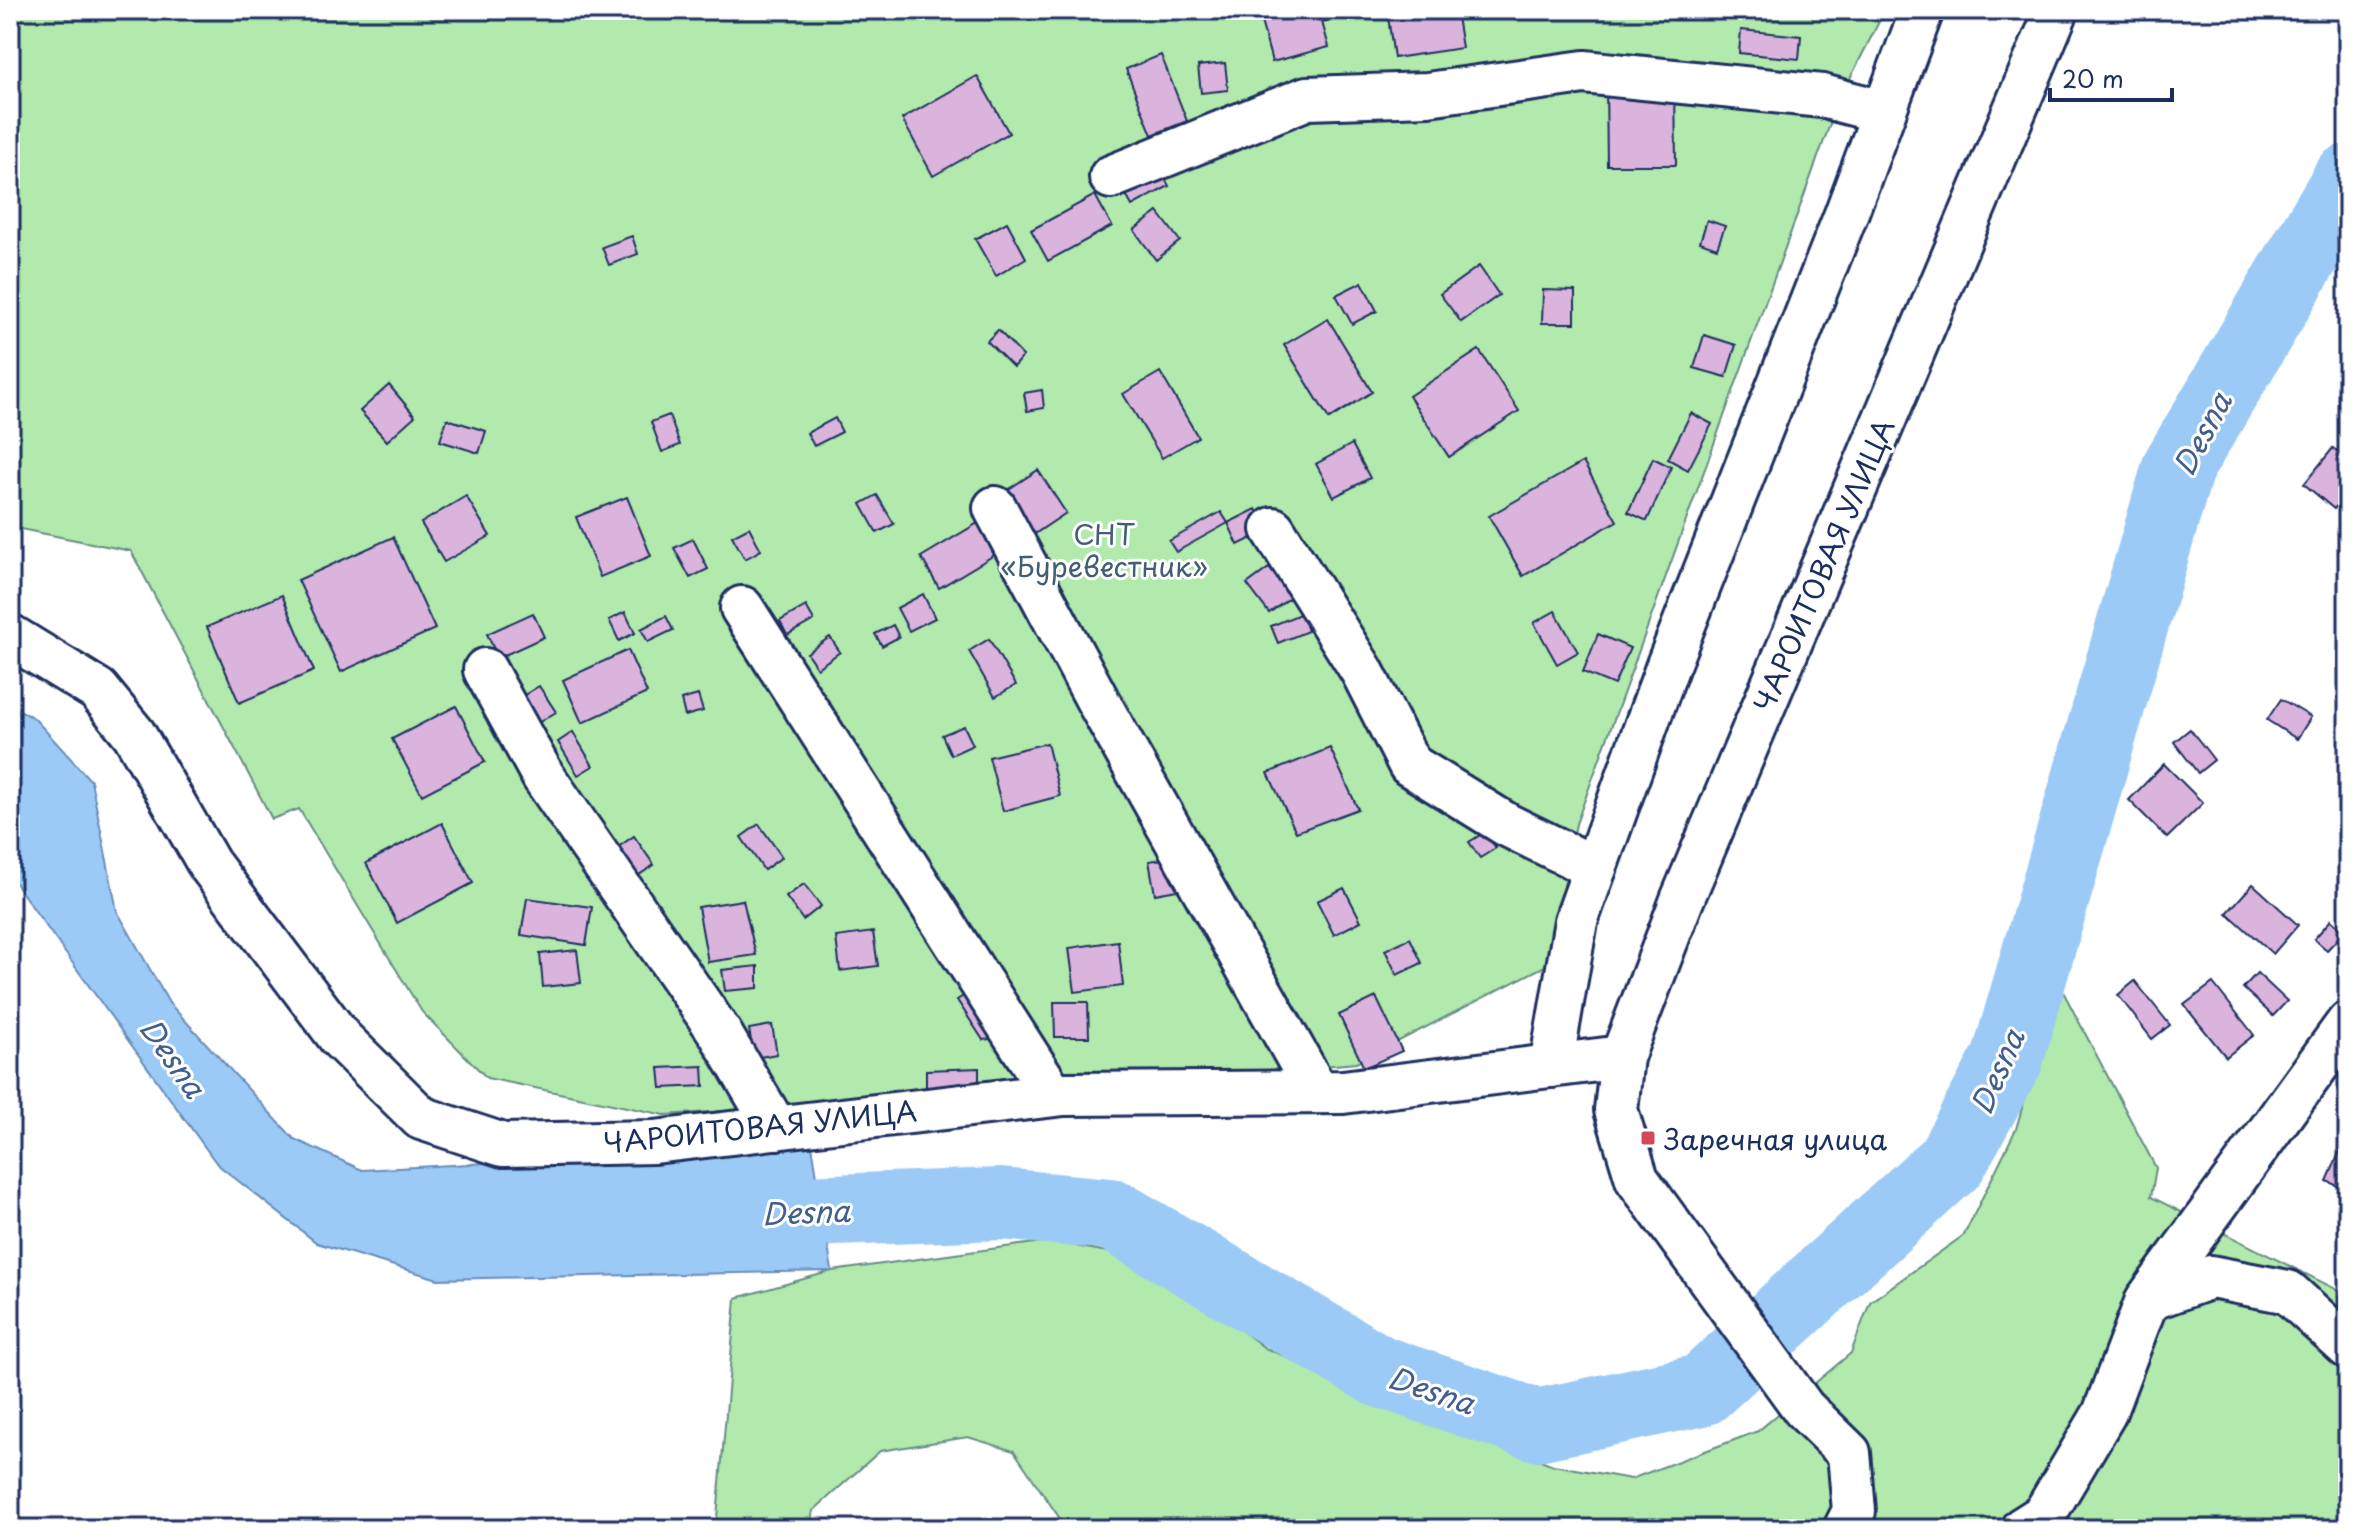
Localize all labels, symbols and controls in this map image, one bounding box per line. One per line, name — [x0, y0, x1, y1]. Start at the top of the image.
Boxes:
scale bar — [2050, 52, 2172, 102]
text: 20 m — [2062, 60, 2124, 96]
water label: Desna — [2160, 382, 2242, 482]
street label: ЧАРОИТОВАЯ УЛИЦА — [1742, 412, 1904, 718]
park label: СНТ «Буревестник» — [1000, 512, 1208, 587]
water label: Desna — [130, 1008, 218, 1107]
water label: Desna — [1958, 1020, 2035, 1120]
street label: ЧАРОИТОВАЯ УЛИЦА — [601, 1088, 919, 1164]
place label: Заречная улица — [1664, 1117, 1888, 1160]
marker: Заречная улица — [1639, 1129, 1657, 1147]
water label: Desna — [761, 1187, 852, 1235]
water label: Desna — [1383, 1353, 1482, 1425]

